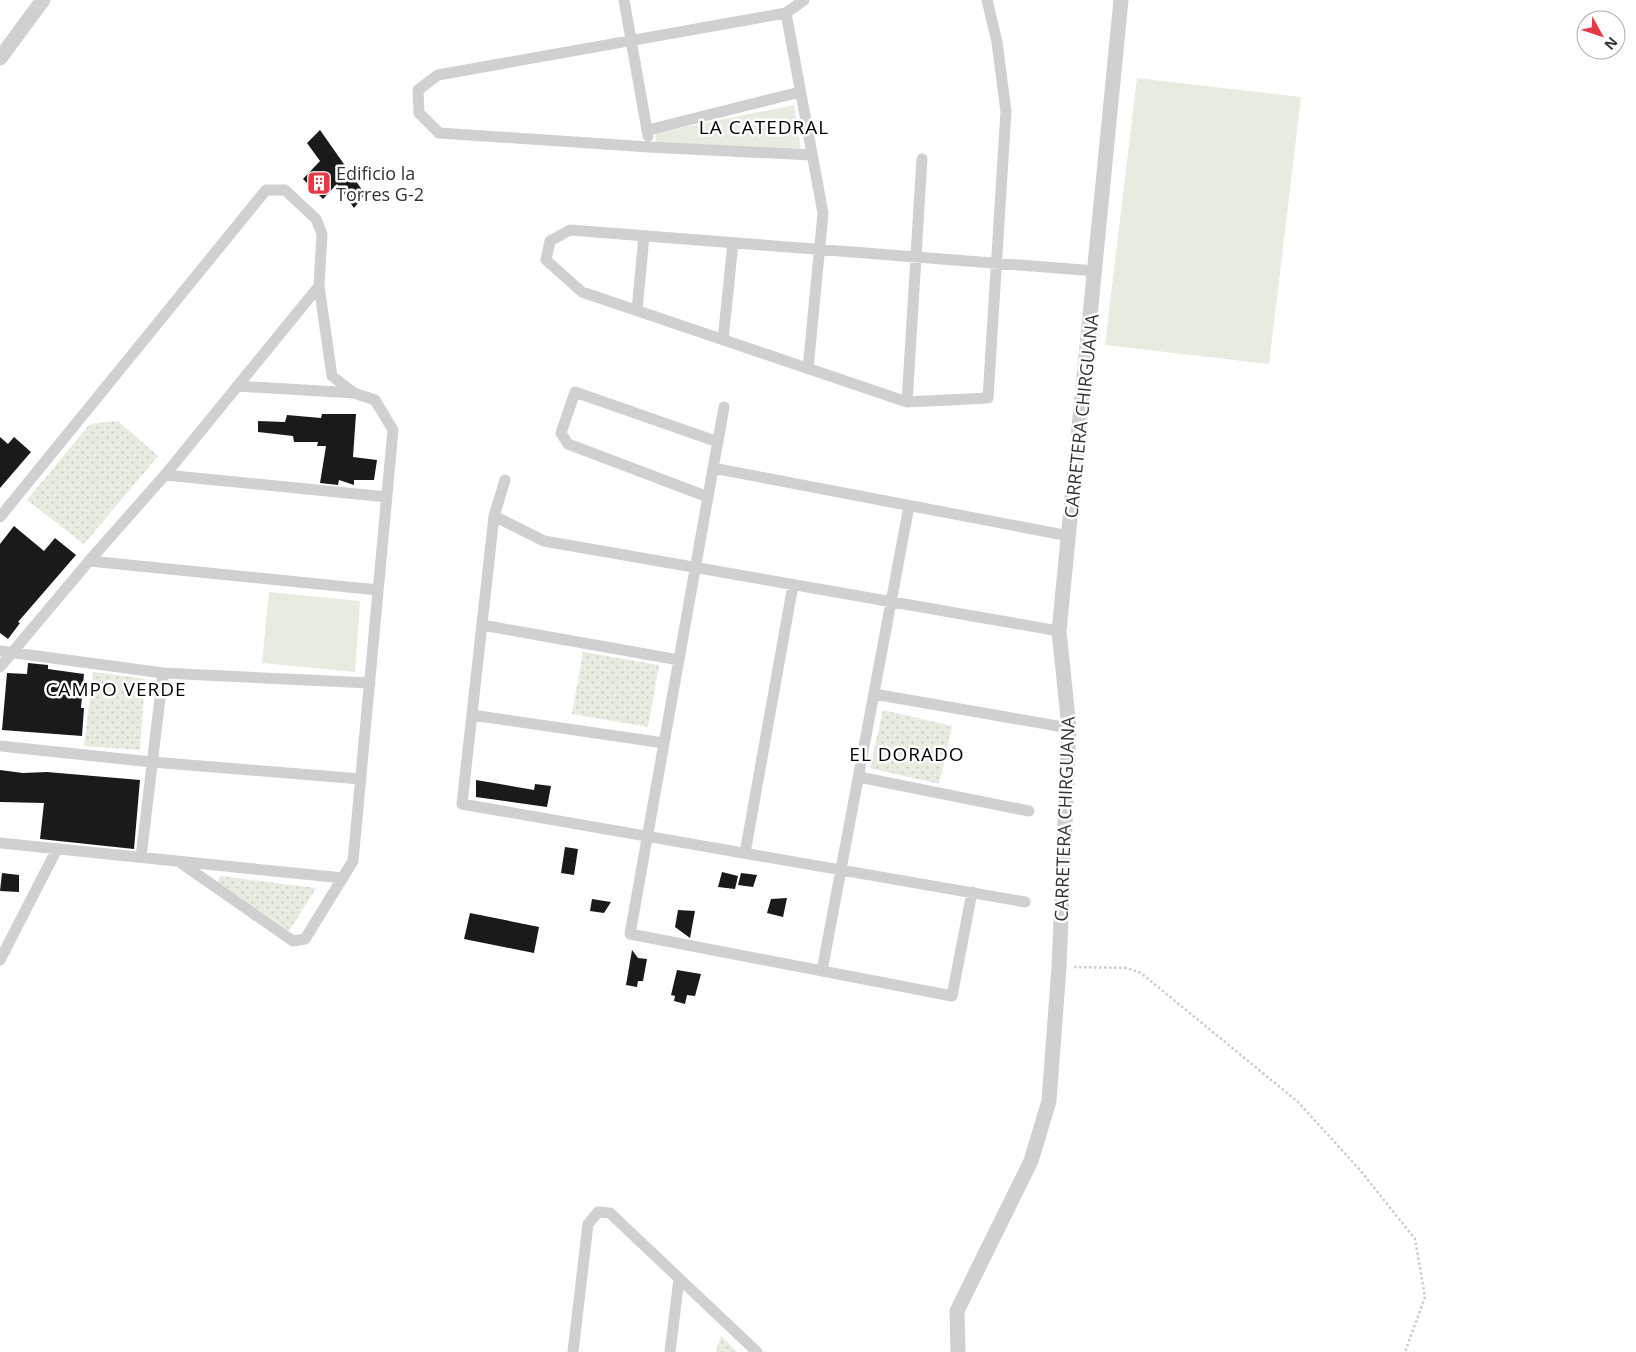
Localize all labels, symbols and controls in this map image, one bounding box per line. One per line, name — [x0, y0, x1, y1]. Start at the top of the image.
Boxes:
north arrow — [1576, 10, 1626, 60]
text: N — [1600, 33, 1622, 54]
district label: LA CATEDRAL — [699, 114, 829, 140]
place label: Edificio la Torres G-2 — [336, 161, 424, 206]
building icon: Edificio la Torres G-2 — [306, 170, 332, 196]
street label: CARRETERA CHIRGUANA — [1058, 312, 1104, 519]
district label: CAMPO VERDE — [45, 676, 187, 702]
street label: CARRETERA CHIRGUANA — [1048, 715, 1080, 922]
district label: EL DORADO — [849, 741, 965, 767]

